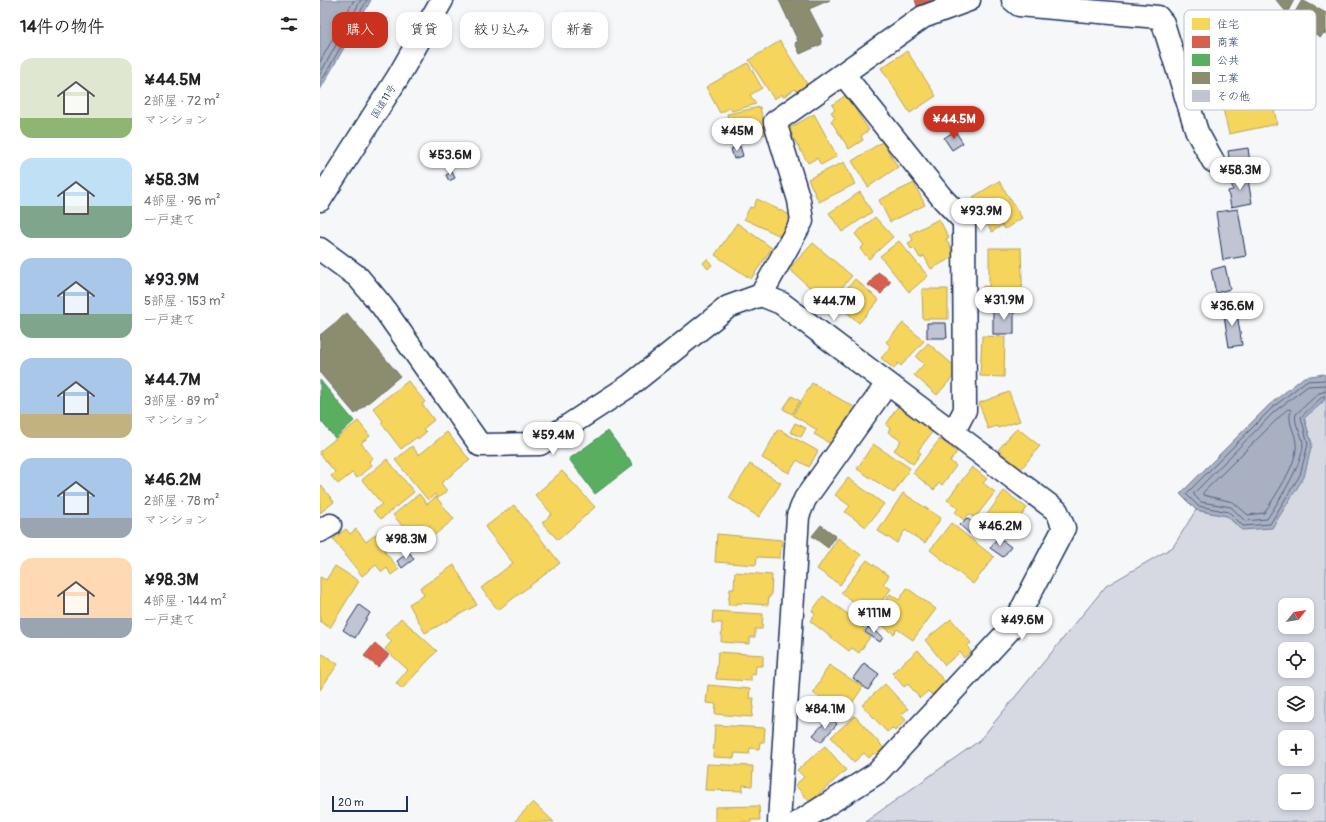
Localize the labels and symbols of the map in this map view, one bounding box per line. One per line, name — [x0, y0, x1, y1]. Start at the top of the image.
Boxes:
legend — [1184, 10, 1316, 110]
text: 住宅 — [1217, 18, 1239, 31]
text: 商業 — [1217, 36, 1239, 49]
text: 公共 — [1217, 54, 1239, 67]
text: 工業 — [1217, 72, 1239, 85]
street label: 国道11号 — [369, 82, 399, 121]
text: その他 — [1217, 90, 1250, 103]
pin: ¥44.5M — [921, 106, 987, 140]
pin: ¥45M — [713, 118, 761, 152]
pin: ¥53.6M — [417, 142, 483, 176]
pin: ¥58.3M — [1207, 157, 1273, 191]
pin: ¥93.9M — [948, 198, 1014, 232]
pin: ¥31.9M — [971, 287, 1037, 321]
pin: ¥44.7M — [801, 288, 867, 322]
pin: ¥36.6M — [1199, 293, 1265, 327]
pin: ¥59.4M — [520, 422, 586, 456]
pin: ¥46.2M — [967, 513, 1033, 547]
pin: ¥98.3M — [373, 526, 439, 560]
north arrow — [1278, 598, 1314, 634]
pin: ¥111M — [846, 600, 902, 634]
pin: ¥49.6M — [989, 607, 1055, 641]
pin: ¥84.1M — [792, 696, 858, 730]
scale bar — [332, 794, 408, 813]

